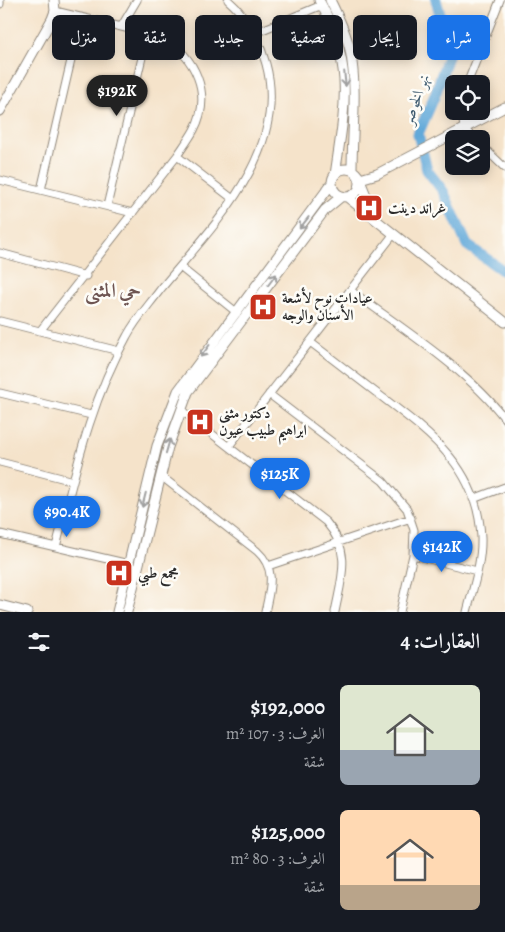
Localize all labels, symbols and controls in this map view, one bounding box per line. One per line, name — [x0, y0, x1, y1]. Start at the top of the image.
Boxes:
chip: منزل — [52, 15, 115, 60]
chip: شقة — [125, 15, 185, 60]
chip: جديد — [195, 15, 262, 60]
chip: تصفية — [272, 15, 343, 60]
chip: إيجار — [353, 15, 417, 60]
chip: شراء — [427, 15, 490, 60]
one-way arrow — [340, 71, 350, 87]
water label: نهر الخوصر — [396, 71, 435, 129]
pin: $192K — [82, 74, 152, 117]
map controls — [445, 75, 490, 175]
button: locate — [445, 75, 490, 120]
text: $192K — [98, 80, 136, 102]
button: layers — [445, 130, 490, 175]
hospital icon: غراند دينت — [354, 193, 384, 223]
place label: غراند دينت — [388, 198, 446, 218]
one-way arrow — [299, 216, 309, 230]
one-way arrow — [267, 274, 278, 287]
district label: حي المثنى — [85, 277, 141, 306]
place label: عيادات نوح لأشعة الأسنان والوجه — [282, 287, 373, 325]
hospital icon: عيادات نوح لأشعة الأسنان والوجه — [248, 292, 278, 322]
one-way arrow — [200, 344, 210, 358]
place label: دكتور مثنى ابراهيم طبيب عيون — [219, 403, 307, 445]
hospital icon: دكتور مثنى ابراهيم طبيب عيون — [185, 407, 215, 437]
one-way arrow — [164, 438, 174, 454]
pin: $125K — [245, 458, 315, 500]
text: $125K — [261, 463, 299, 485]
one-way arrow — [139, 492, 148, 508]
pin: $90.4K — [26, 496, 108, 538]
text: $90.4K — [44, 501, 90, 523]
pin: $142K — [407, 530, 477, 573]
text: $142K — [423, 536, 461, 558]
hospital icon: مجمع طبي — [104, 558, 134, 588]
place label: مجمع طبي — [138, 563, 179, 587]
text: العقارات: 4 — [400, 627, 480, 655]
icon: filters — [25, 628, 53, 656]
text: $192,000 — [250, 693, 325, 721]
icon: home — [380, 705, 440, 765]
text: الغرف: 3 · 107 m² — [226, 723, 325, 745]
text: شقة — [304, 751, 325, 773]
text: $125,000 — [251, 818, 325, 846]
icon: home — [380, 830, 440, 890]
text: الغرف: 3 · 80 m² — [230, 848, 325, 870]
text: شقة — [304, 876, 325, 898]

